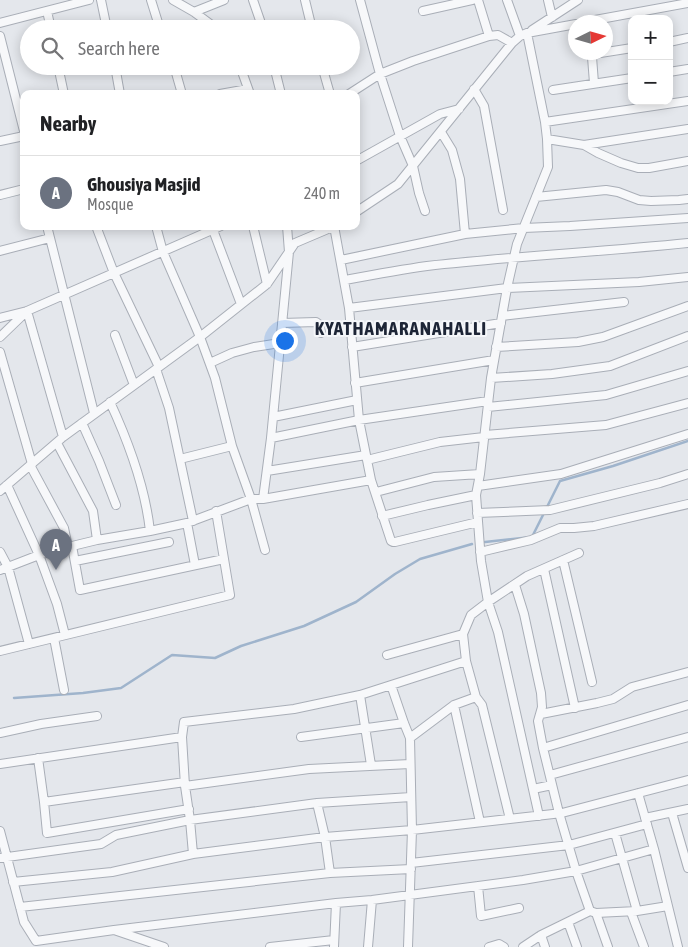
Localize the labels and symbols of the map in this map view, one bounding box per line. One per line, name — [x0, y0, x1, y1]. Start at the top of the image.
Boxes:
north arrow — [568, 15, 613, 60]
district label: KYATHAMARANAHALLI — [315, 317, 487, 339]
your location — [272, 328, 298, 354]
pin: A — [40, 529, 72, 570]

